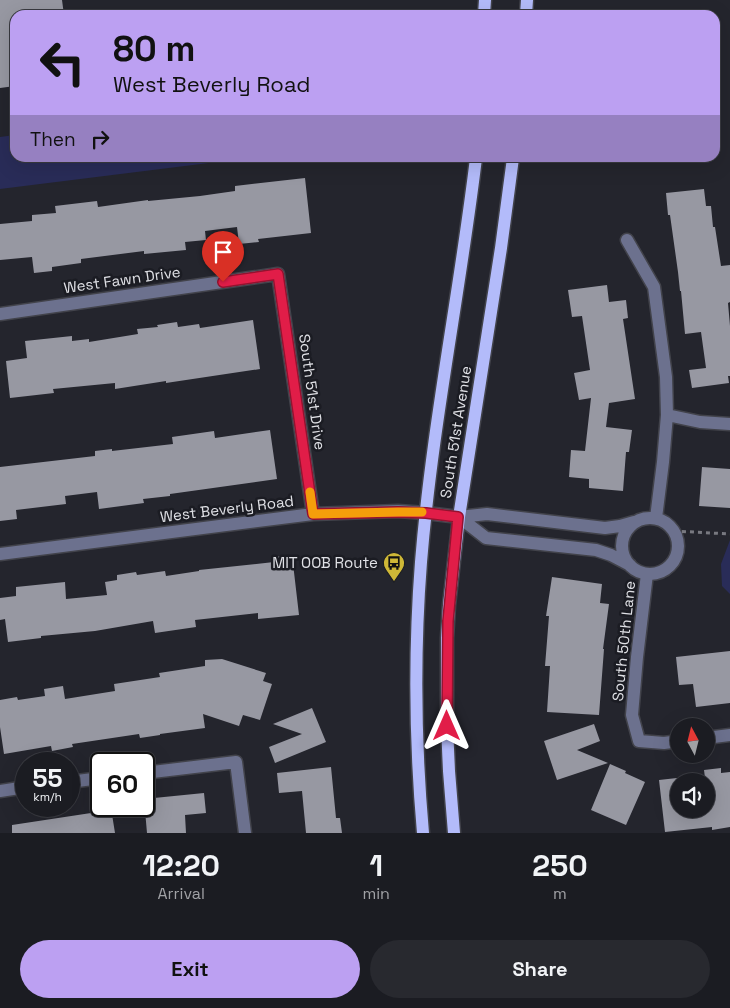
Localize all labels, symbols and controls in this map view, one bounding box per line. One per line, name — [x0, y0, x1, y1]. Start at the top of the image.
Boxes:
text: 80 m — [113, 27, 195, 71]
icon: left — [30, 30, 95, 95]
text: West Beverly Road — [113, 70, 310, 98]
icon: right — [86, 125, 114, 153]
text: Then — [30, 127, 76, 152]
pin — [202, 231, 244, 282]
icon: arrive — [209, 238, 237, 266]
street label: West Fawn Drive — [62, 262, 182, 297]
street label: South 51st Drive — [295, 333, 330, 451]
street label: South 51st Avenue — [436, 364, 475, 500]
street label: West Beverly Road — [159, 491, 295, 526]
bus stop icon: MIT OOB Route — [382, 551, 406, 582]
place label: MIT OOB Route — [272, 553, 378, 572]
street label: South 50th Lane — [608, 580, 639, 702]
position arrow — [420, 699, 472, 751]
north arrow — [670, 718, 715, 762]
map controls — [670, 718, 715, 818]
speed limit sign: 60 — [90, 752, 155, 817]
text: 55 — [32, 762, 63, 794]
button: sound — [670, 773, 715, 818]
text: km/h — [33, 789, 62, 805]
text: 12:20 — [142, 846, 220, 885]
text: 1 — [369, 846, 383, 885]
text: 250 — [532, 846, 588, 885]
text: Arrival — [157, 883, 205, 904]
text: min — [362, 883, 390, 904]
text: m — [553, 883, 567, 904]
button: Exit — [20, 940, 360, 998]
button: Share — [370, 940, 710, 998]

